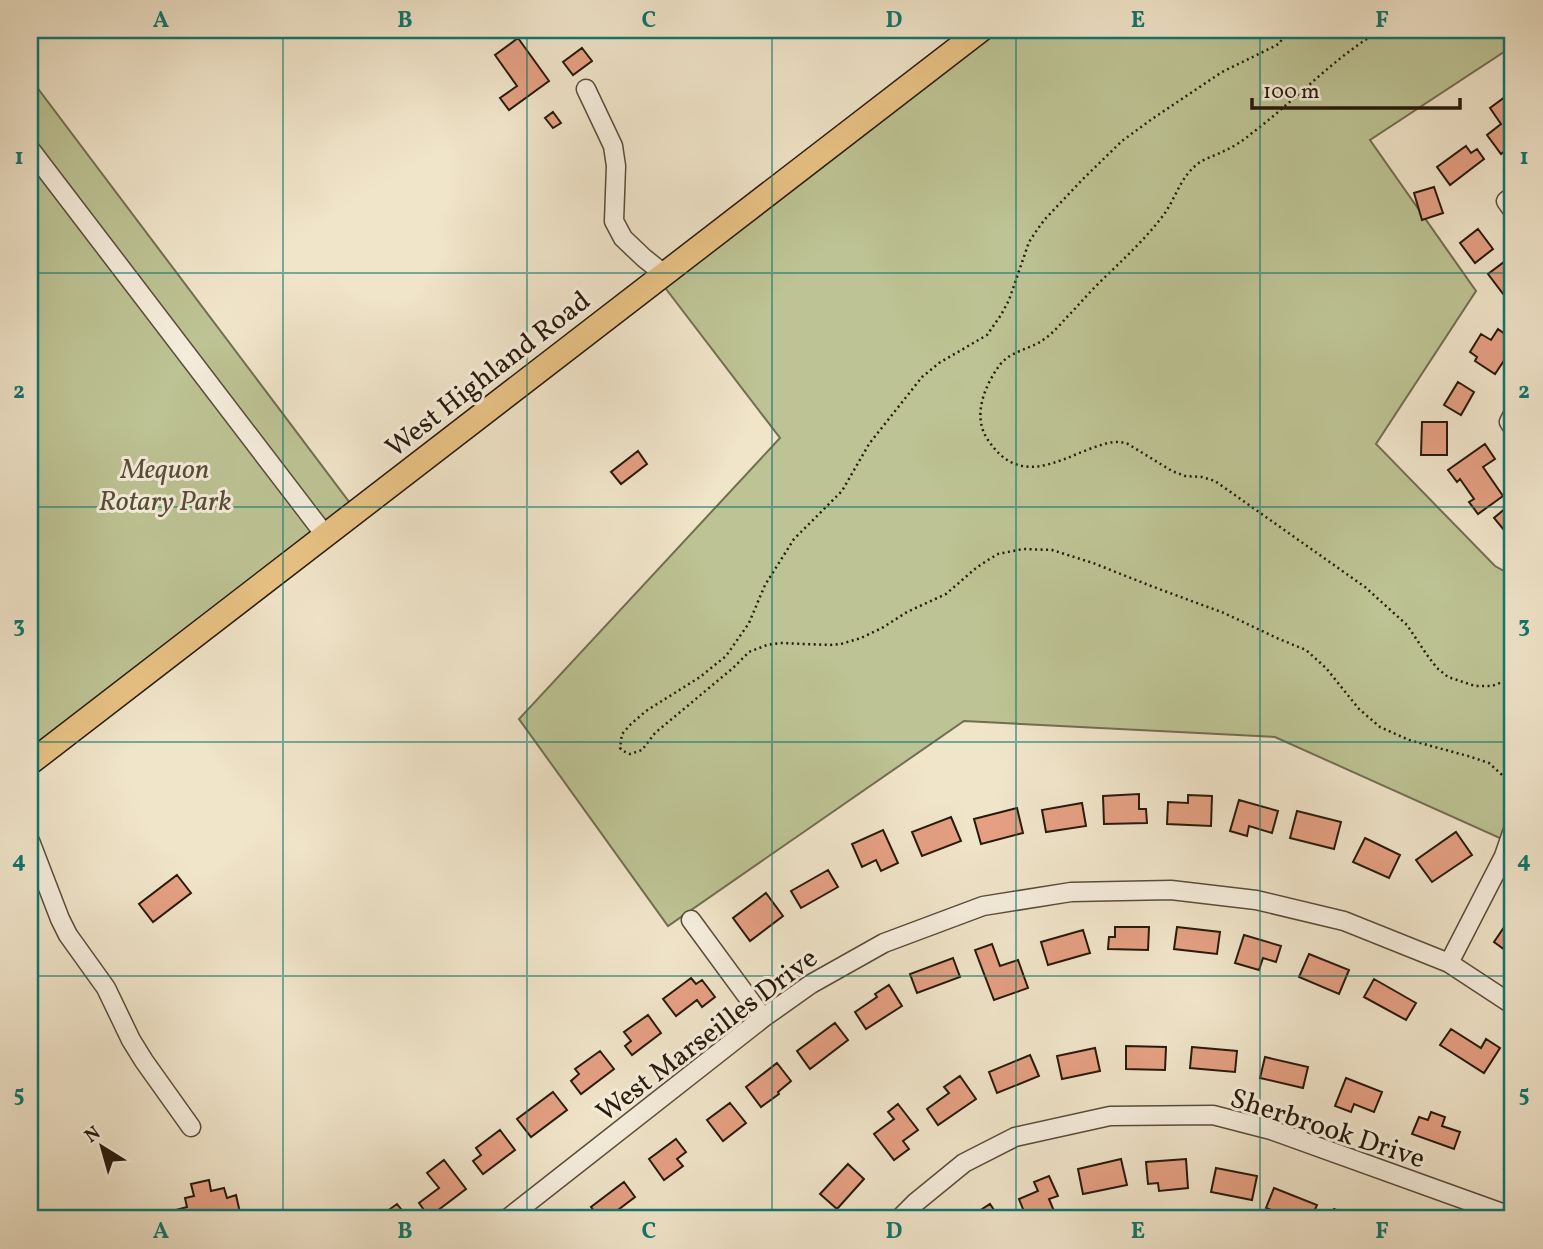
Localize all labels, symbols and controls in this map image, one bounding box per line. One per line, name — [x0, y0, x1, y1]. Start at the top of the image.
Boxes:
text: A — [153, 5, 169, 37]
text: B — [397, 5, 413, 37]
text: C — [642, 5, 656, 37]
text: D — [886, 5, 903, 37]
text: E — [1131, 5, 1145, 37]
text: F — [1375, 5, 1389, 37]
scale bar — [1252, 66, 1461, 110]
text: 100 m — [1263, 78, 1320, 107]
text: 1 — [14, 142, 24, 174]
text: 1 — [1519, 142, 1529, 174]
street label: West Highland Road — [378, 282, 599, 468]
text: 2 — [13, 376, 25, 408]
text: 2 — [1518, 376, 1530, 408]
park label: Mequon Rotary Park — [98, 451, 232, 522]
text: 3 — [13, 610, 25, 642]
text: 3 — [1518, 610, 1530, 642]
text: 4 — [12, 845, 26, 877]
text: 4 — [1517, 845, 1531, 877]
street label: West Marseilles Drive — [589, 940, 826, 1132]
text: 5 — [13, 1079, 25, 1111]
street label: Sherbrook Drive — [1225, 1079, 1430, 1179]
text: 5 — [1518, 1079, 1530, 1111]
north arrow — [66, 1112, 136, 1182]
text: N — [80, 1120, 106, 1150]
text: A — [153, 1216, 169, 1248]
text: B — [397, 1216, 413, 1248]
text: C — [642, 1216, 656, 1248]
text: D — [886, 1216, 903, 1248]
text: E — [1131, 1216, 1145, 1248]
text: F — [1375, 1216, 1389, 1248]

